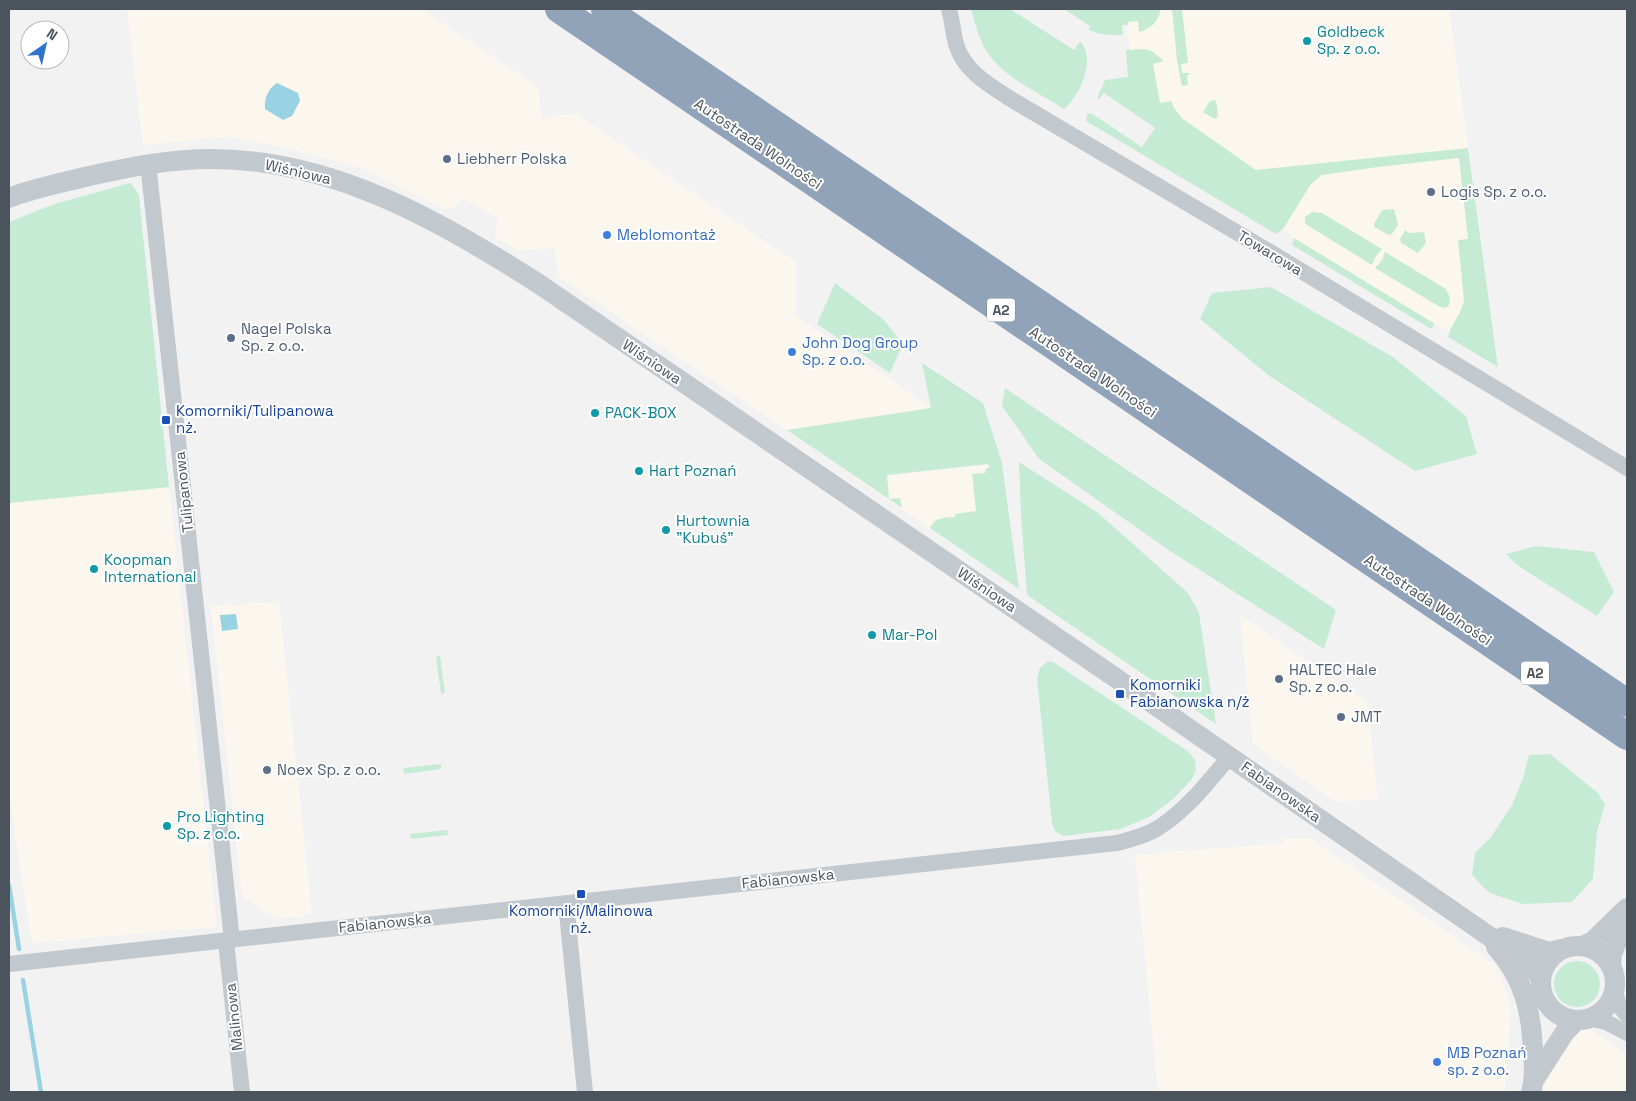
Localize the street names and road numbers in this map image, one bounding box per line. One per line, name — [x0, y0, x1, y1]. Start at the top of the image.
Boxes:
street label: Autostrada Wolności — [691, 94, 826, 193]
street label: Wiśniowa — [263, 155, 333, 188]
street label: Towarowa — [1235, 226, 1306, 279]
road number: A2 — [987, 298, 1015, 322]
street label: Autostrada Wolności — [1026, 322, 1161, 421]
street label: Wiśniowa — [619, 335, 686, 388]
street label: Tulipanowa — [170, 450, 197, 533]
street label: Autostrada Wolności — [1361, 550, 1496, 649]
street label: Wiśniowa — [954, 563, 1021, 616]
road number: A2 — [1521, 661, 1549, 684]
street label: Fabianowska — [1238, 757, 1325, 826]
street label: Fabianowska — [741, 864, 836, 893]
street label: Fabianowska — [338, 908, 433, 937]
street label: Malinowa — [220, 982, 246, 1052]

